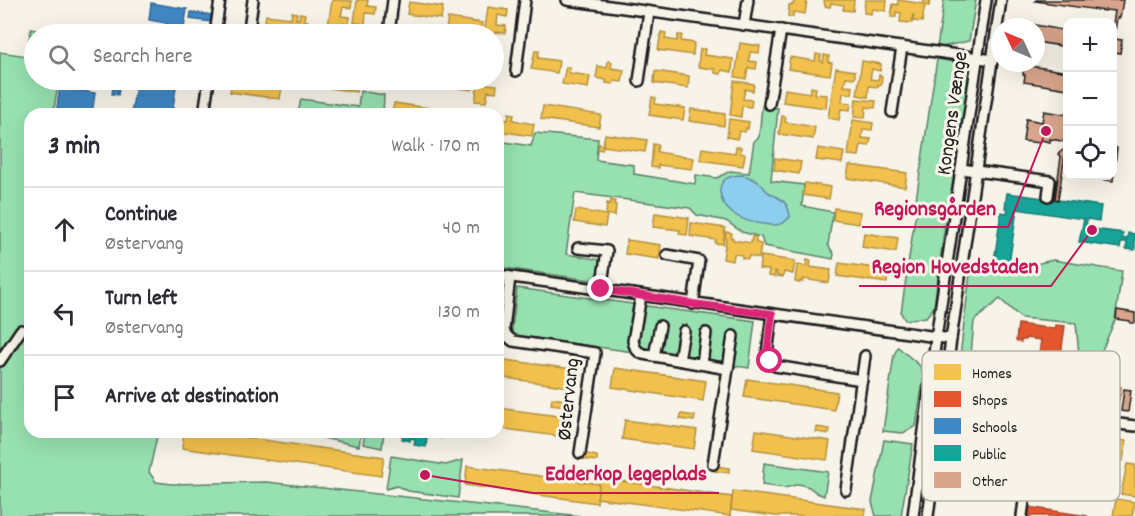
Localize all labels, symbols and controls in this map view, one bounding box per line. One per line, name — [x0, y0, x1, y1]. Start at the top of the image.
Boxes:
north arrow — [991, 18, 1045, 72]
map controls — [1063, 18, 1117, 180]
button: + — [1063, 18, 1117, 72]
search box — [24, 24, 504, 90]
icon: search — [45, 41, 78, 74]
text: Search here — [93, 42, 192, 73]
street label: Kongens Vænge — [930, 50, 977, 177]
button: − — [1063, 72, 1117, 126]
button: locate — [1063, 126, 1117, 180]
text: 3 min — [48, 129, 100, 166]
text: Walk · 170 m — [391, 133, 480, 161]
callout: Regionsgården — [862, 187, 1008, 227]
text: Regionsgården — [874, 195, 996, 226]
text: Continue — [105, 200, 177, 231]
icon: ahead — [48, 213, 81, 246]
text: 40 m — [442, 215, 480, 243]
text: Østervang — [105, 231, 184, 259]
callout: Region Hovedstaden — [859, 246, 1051, 286]
text: Region Hovedstaden — [871, 253, 1039, 284]
route end — [587, 275, 613, 301]
text: Turn left — [105, 284, 177, 315]
icon: left — [48, 297, 81, 330]
text: 130 m — [438, 299, 480, 327]
text: Østervang — [105, 315, 184, 343]
route start — [756, 347, 782, 373]
legend — [922, 351, 1120, 501]
street label: Østervang — [551, 357, 589, 442]
text: Homes — [972, 363, 1012, 386]
icon: arrive — [48, 381, 81, 414]
text: Arrive at destination — [105, 382, 279, 413]
text: Shops — [972, 390, 1008, 413]
text: Schools — [972, 417, 1018, 440]
text: Public — [972, 444, 1006, 467]
callout: Edderkop legeplads — [533, 453, 719, 493]
text: Edderkop legeplads — [545, 460, 707, 491]
text: Other — [972, 471, 1007, 494]

